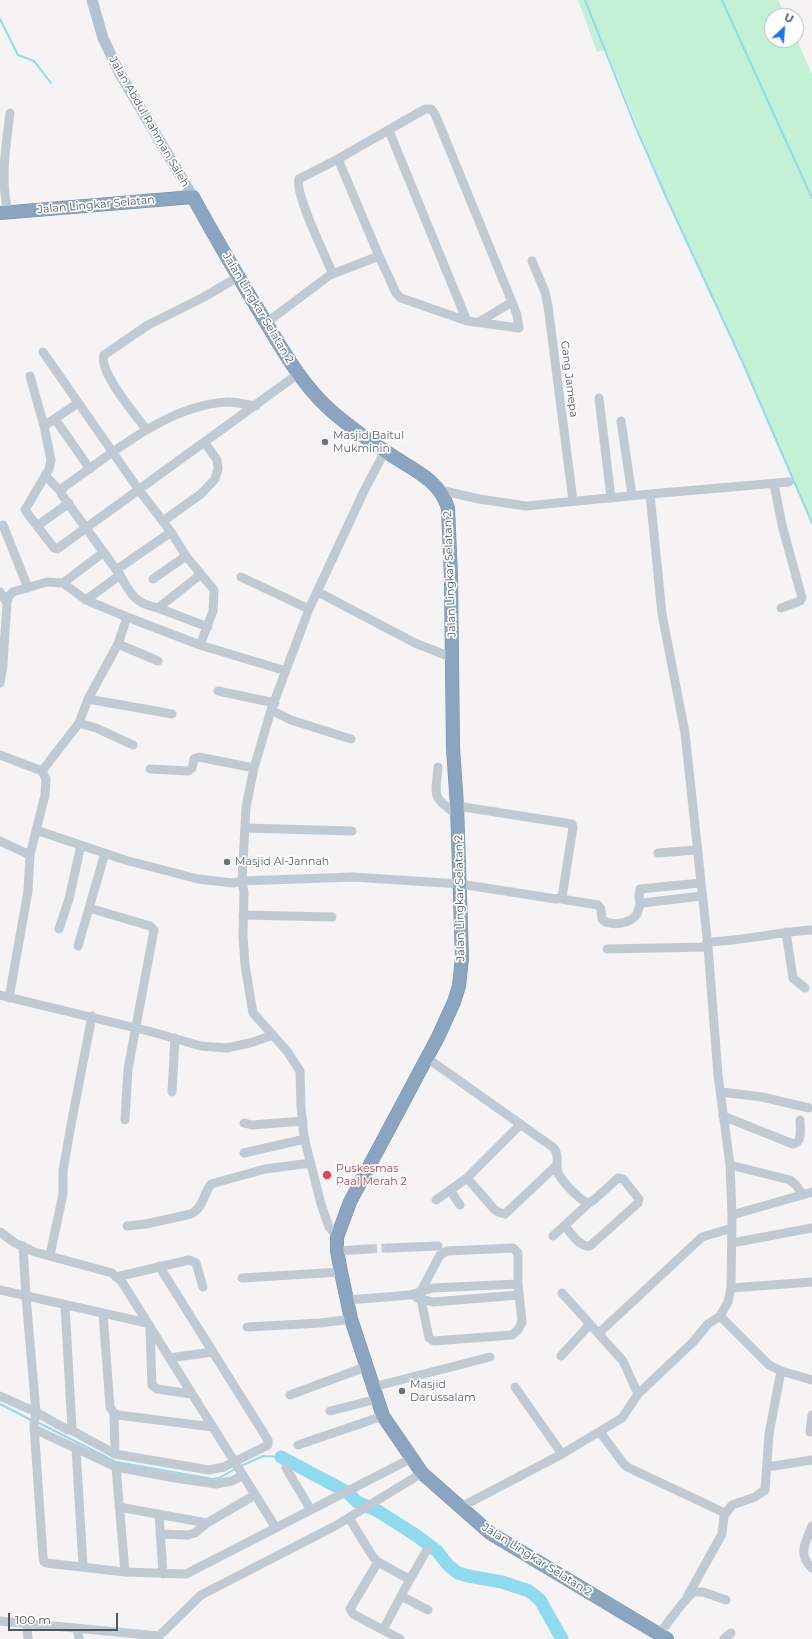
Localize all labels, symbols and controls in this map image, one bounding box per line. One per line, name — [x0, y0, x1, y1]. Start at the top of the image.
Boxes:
north arrow — [764, 8, 804, 48]
text: U — [782, 10, 796, 26]
street label: Jalan Abdul Rahman Saleh — [106, 54, 192, 190]
street label: Jalan Lingkar Selatan — [37, 193, 155, 217]
street label: Jalan Lingkar Selatan 2 — [220, 250, 296, 366]
street label: Gang Jamepa — [558, 340, 580, 418]
place label: Masjid Baitul Mukminin — [333, 429, 404, 455]
marker: Masjid Baitul Mukminin — [320, 437, 330, 447]
street label: Jalan Lingkar Selatan 2 — [441, 511, 459, 637]
street label: Jalan Lingkar Selatan 2 — [452, 835, 468, 961]
place label: Masjid Al-Jannah — [235, 855, 329, 869]
marker: Masjid Al-Jannah — [222, 857, 232, 867]
place label: Puskesmas Paal Merah 2 — [336, 1162, 407, 1188]
marker: Puskesmas Paal Merah 2 — [321, 1169, 333, 1181]
place label: Masjid Darussalam — [410, 1378, 476, 1404]
marker: Masjid Darussalam — [397, 1386, 407, 1396]
street label: Jalan Lingkar Selatan 2 — [480, 1521, 594, 1599]
scale bar — [10, 1605, 120, 1631]
text: 100 m — [15, 1612, 51, 1627]

